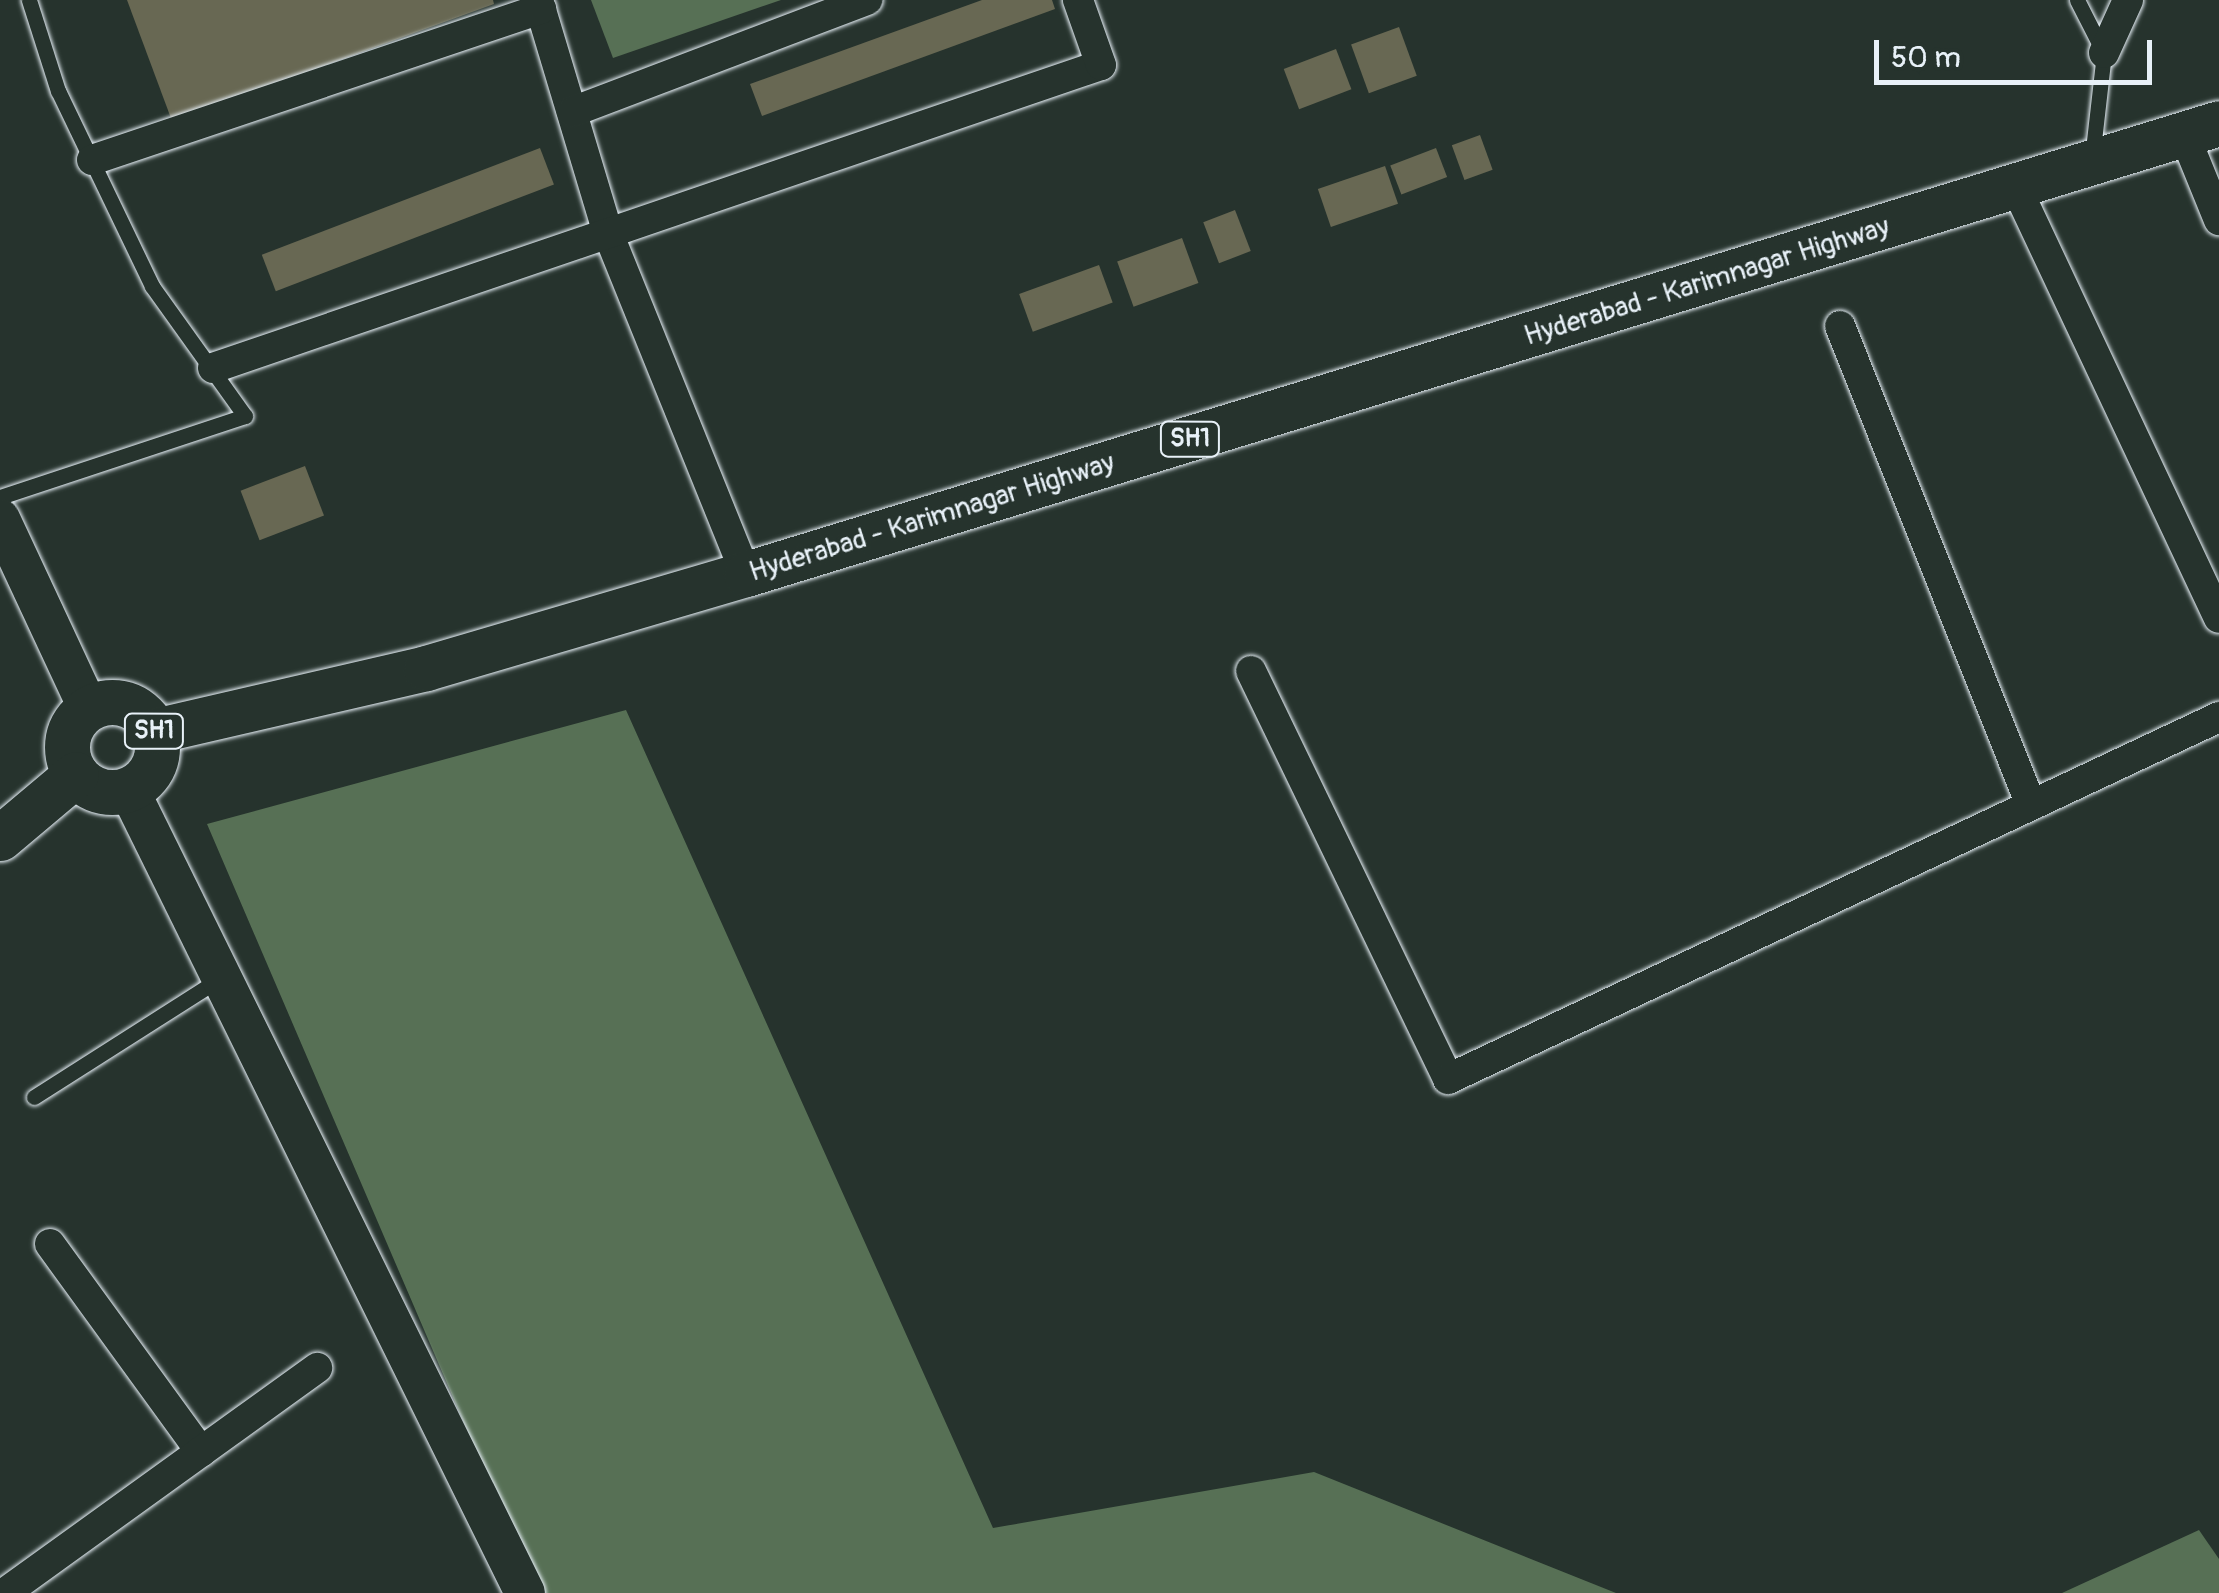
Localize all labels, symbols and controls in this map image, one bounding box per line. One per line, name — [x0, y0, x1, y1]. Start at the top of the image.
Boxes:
scale bar — [1879, 20, 2156, 82]
text: 50 m — [1891, 39, 1961, 76]
street label: Hyderabad - Karimnagar Highway — [1520, 210, 1894, 354]
road number: SH1 — [1158, 419, 1222, 459]
street label: Hyderabad - Karimnagar Highway — [745, 446, 1119, 590]
road number: SH1 — [122, 711, 186, 751]

